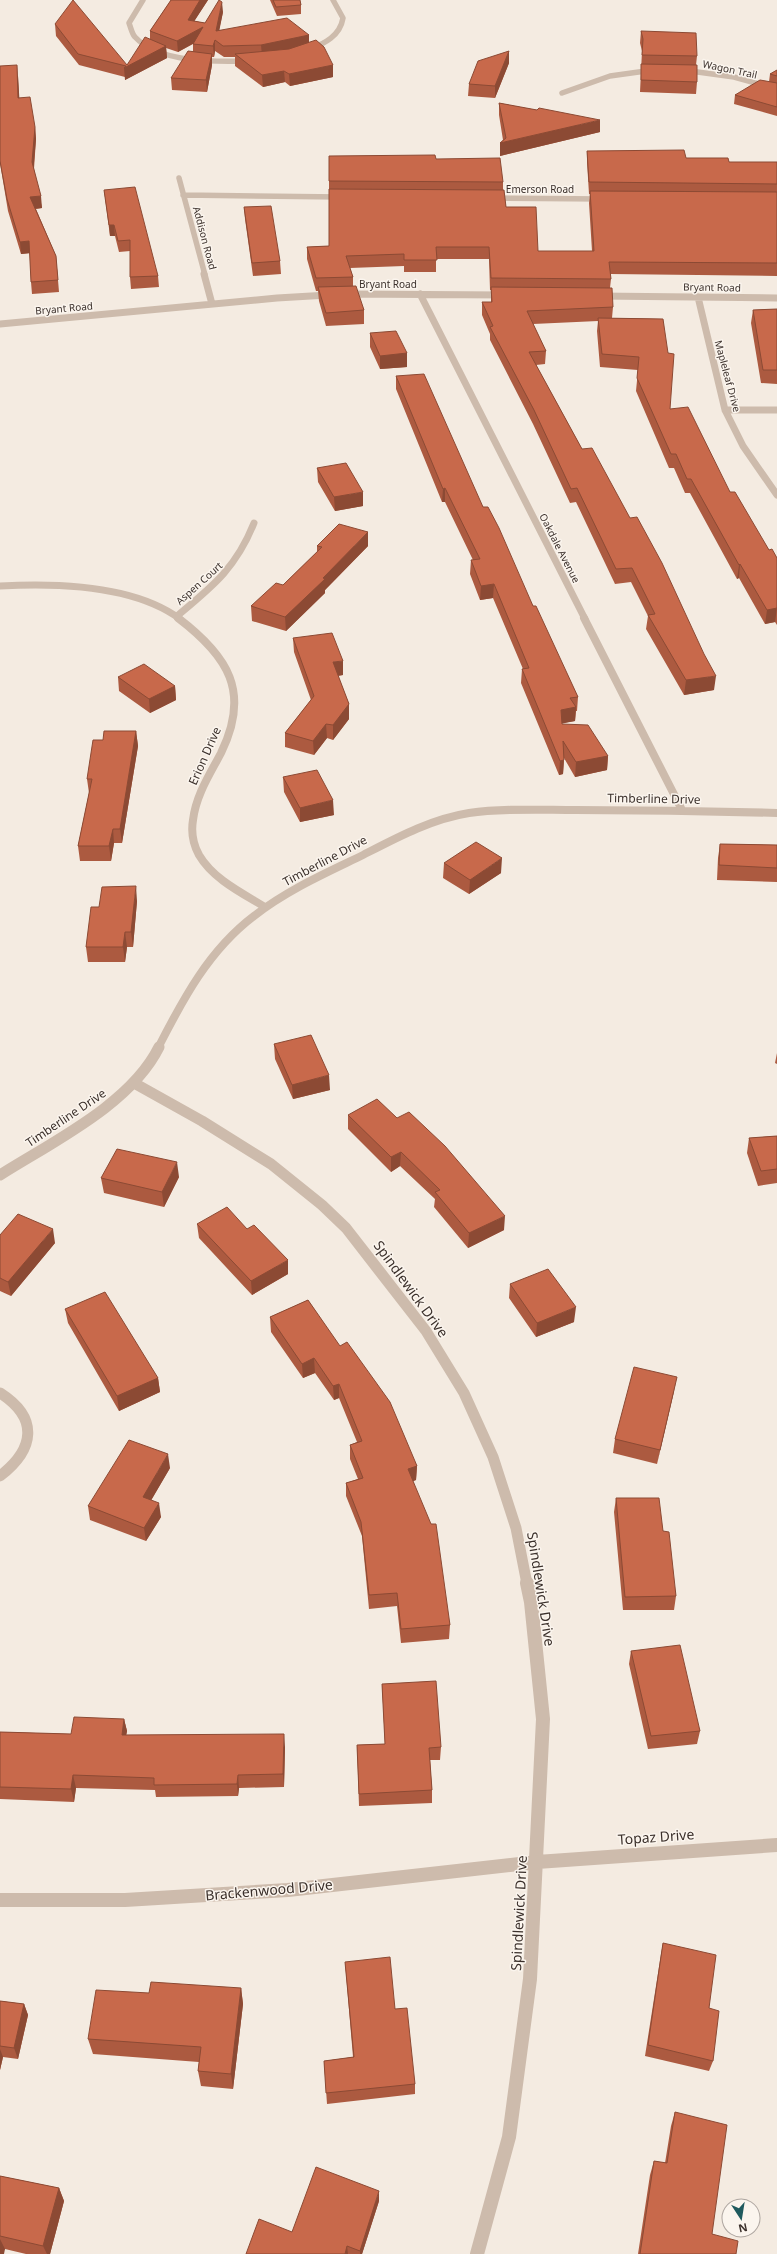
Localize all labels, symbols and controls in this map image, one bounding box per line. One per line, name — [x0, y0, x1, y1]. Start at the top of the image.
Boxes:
street label: Wagon Trail — [701, 56, 759, 82]
street label: Emerson Road — [506, 182, 574, 196]
street label: Addison Road — [190, 205, 220, 271]
street label: Bryant Road — [359, 277, 417, 291]
street label: Bryant Road — [683, 279, 741, 295]
street label: Bryant Road — [35, 299, 93, 317]
street label: Mapleleaf Drive — [712, 339, 744, 414]
street label: Oakdale Avenue — [536, 511, 584, 586]
street label: Aspen Court — [173, 558, 226, 608]
street label: Erion Drive — [184, 724, 225, 788]
street label: Timberline Drive — [607, 789, 701, 808]
street label: Timberline Drive — [280, 831, 370, 890]
street label: Timberline Drive — [22, 1084, 109, 1151]
street label: Spindlewick Drive — [370, 1236, 453, 1341]
street label: Spindlewick Drive — [523, 1530, 560, 1648]
street label: Topaz Drive — [617, 1824, 695, 1849]
street label: Spindlewick Drive — [506, 1855, 531, 1971]
street label: Brackenwood Drive — [204, 1874, 334, 1905]
north arrow — [721, 2198, 761, 2238]
text: N — [737, 2220, 749, 2237]

